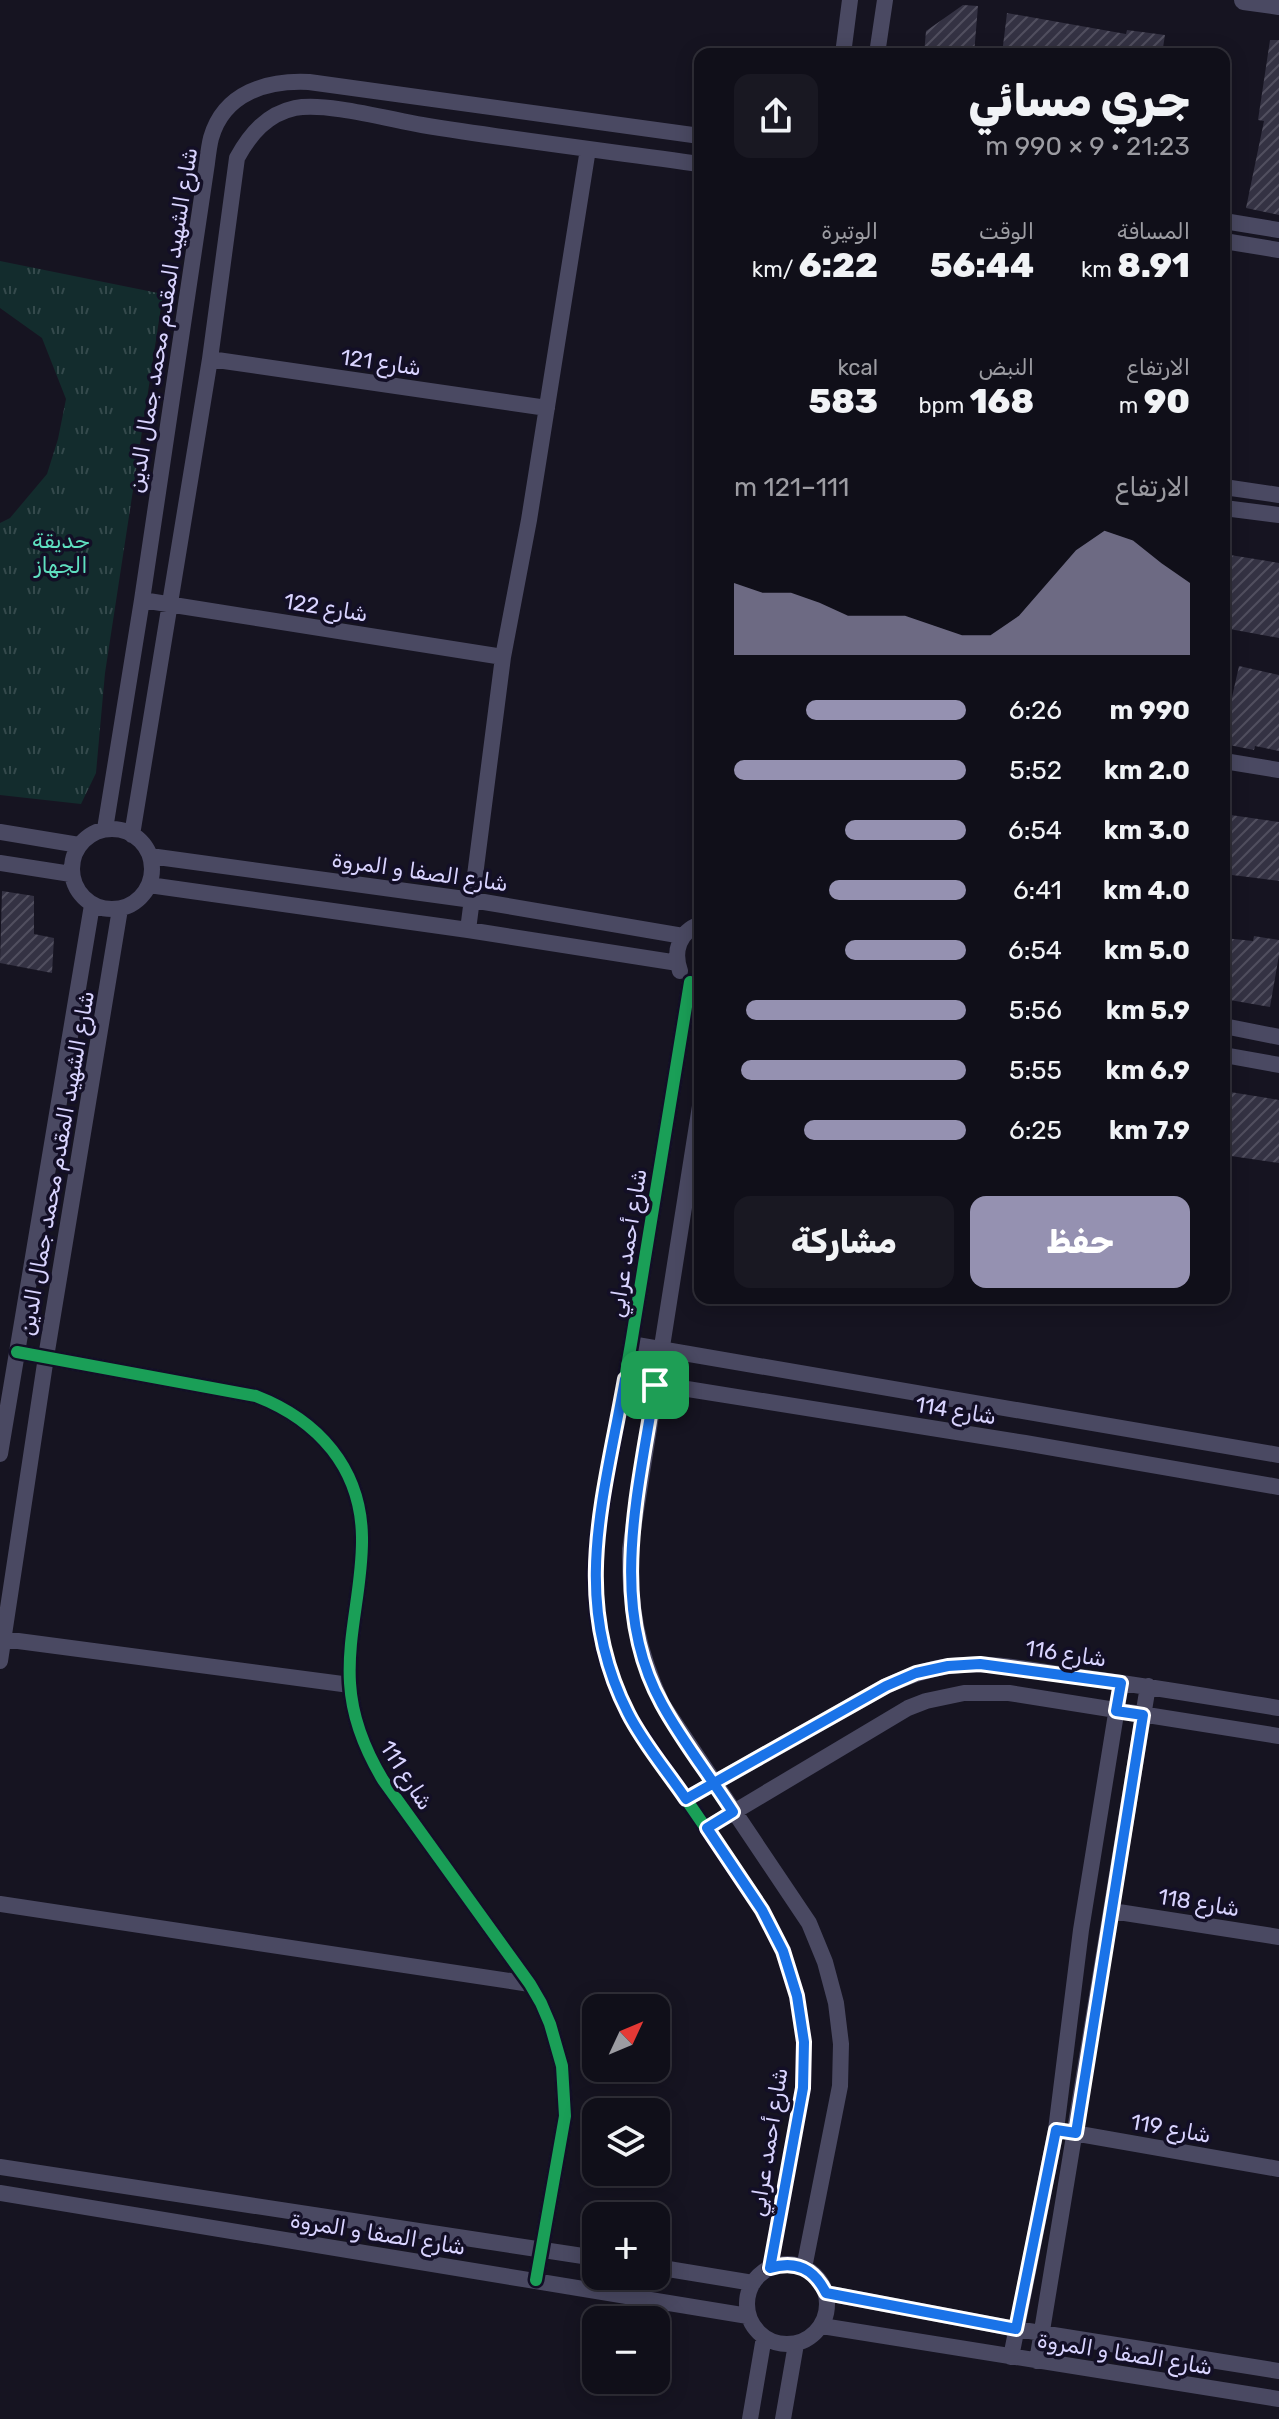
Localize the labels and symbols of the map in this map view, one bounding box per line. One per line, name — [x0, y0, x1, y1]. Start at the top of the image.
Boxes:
street label: شارع الشهيد المقدم محمد جمال الدين — [122, 145, 205, 495]
street label: شارع 121 — [339, 343, 423, 383]
park label: حديقة الجهاز — [32, 527, 90, 579]
street label: شارع 122 — [282, 588, 370, 629]
street label: شارع الصفا و المروة — [330, 846, 510, 899]
street label: شارع الشهيد المقدم محمد جمال الدين — [13, 989, 102, 1338]
street label: شارع أحمد عرابي — [602, 1167, 656, 1320]
pin — [621, 1351, 689, 1419]
street label: شارع 114 — [913, 1391, 998, 1432]
street label: شارع 116 — [1023, 1634, 1108, 1675]
street label: شارع 111 — [372, 1735, 439, 1816]
street label: شارع 118 — [1156, 1883, 1242, 1924]
north arrow — [582, 1994, 670, 2082]
street label: شارع أحمد عرابي — [743, 2066, 797, 2219]
street label: شارع 119 — [1128, 2108, 1213, 2151]
street label: شارع الصفا و المروة — [288, 2206, 468, 2263]
street label: شارع الصفا و المروة — [1035, 2326, 1215, 2383]

